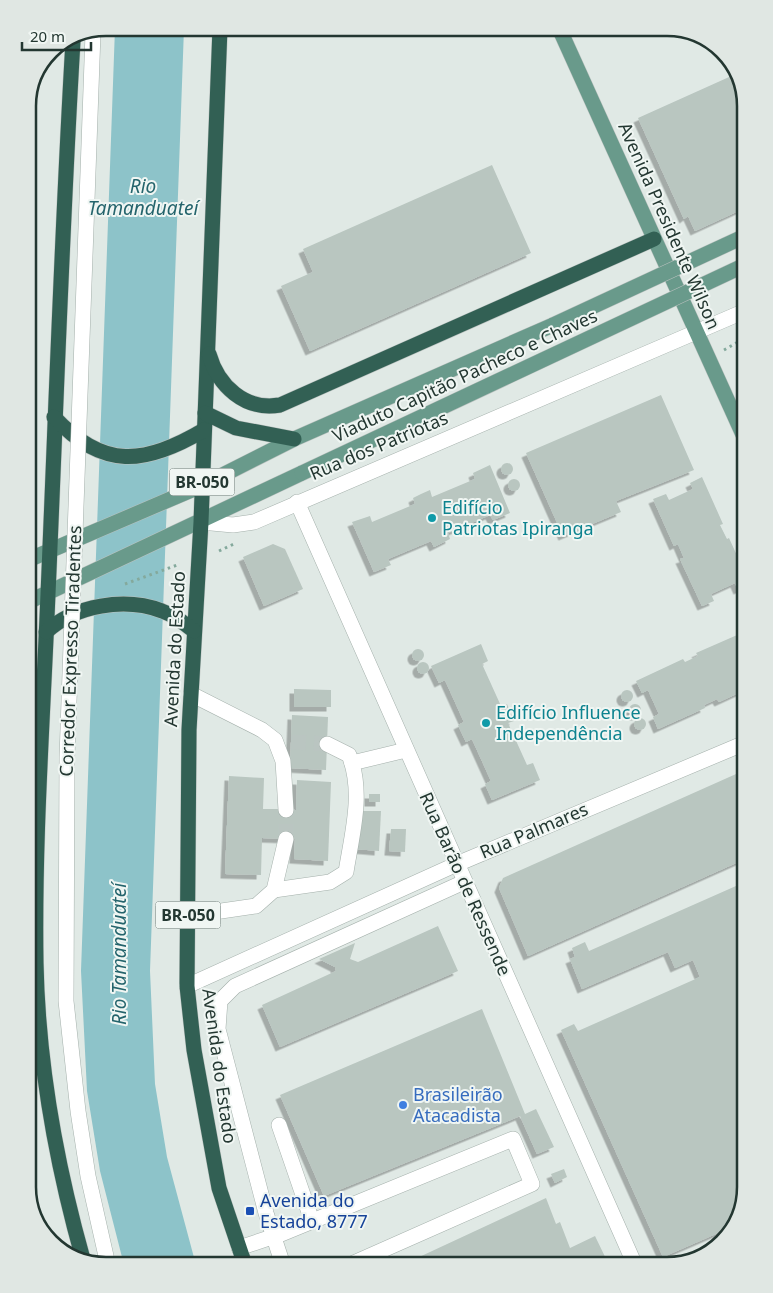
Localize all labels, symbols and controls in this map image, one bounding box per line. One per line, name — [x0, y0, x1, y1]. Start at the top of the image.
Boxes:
scale bar — [22, 20, 91, 52]
text: 20 m — [30, 26, 65, 46]
street label: Avenida Presidente Wilson — [613, 118, 726, 333]
water label: Rio Tamanduateí — [88, 173, 200, 221]
street label: Viaduto Capitão Pacheco e Chaves — [328, 303, 601, 447]
street label: Rua dos Patriotas — [306, 405, 451, 485]
road number: BR-050 — [170, 468, 234, 496]
place label: Edifício Patriotas Ipiranga — [442, 495, 594, 540]
marker: Edifício Patriotas Ipiranga — [426, 512, 438, 524]
street label: Corredor Expresso Tiradentes — [54, 525, 86, 777]
street label: Avenida do Estado — [158, 570, 190, 728]
place label: Edifício Influence Independência — [496, 700, 641, 745]
marker: Edifício Influence Independência — [480, 717, 492, 729]
street label: Rua Barão de Ressende — [415, 788, 517, 979]
street label: Rua Palmares — [476, 796, 591, 864]
water label: Rio Tamanduateí — [106, 881, 132, 1025]
road number: BR-050 — [156, 902, 220, 928]
street label: Avenida do Estado — [197, 987, 243, 1145]
place label: Brasileirão Atacadista — [413, 1082, 503, 1127]
marker: Brasileirão Atacadista — [397, 1099, 409, 1111]
place label: Avenida do Estado, 8777 — [260, 1188, 368, 1233]
marker: Avenida do Estado, 8777 — [244, 1205, 256, 1217]

